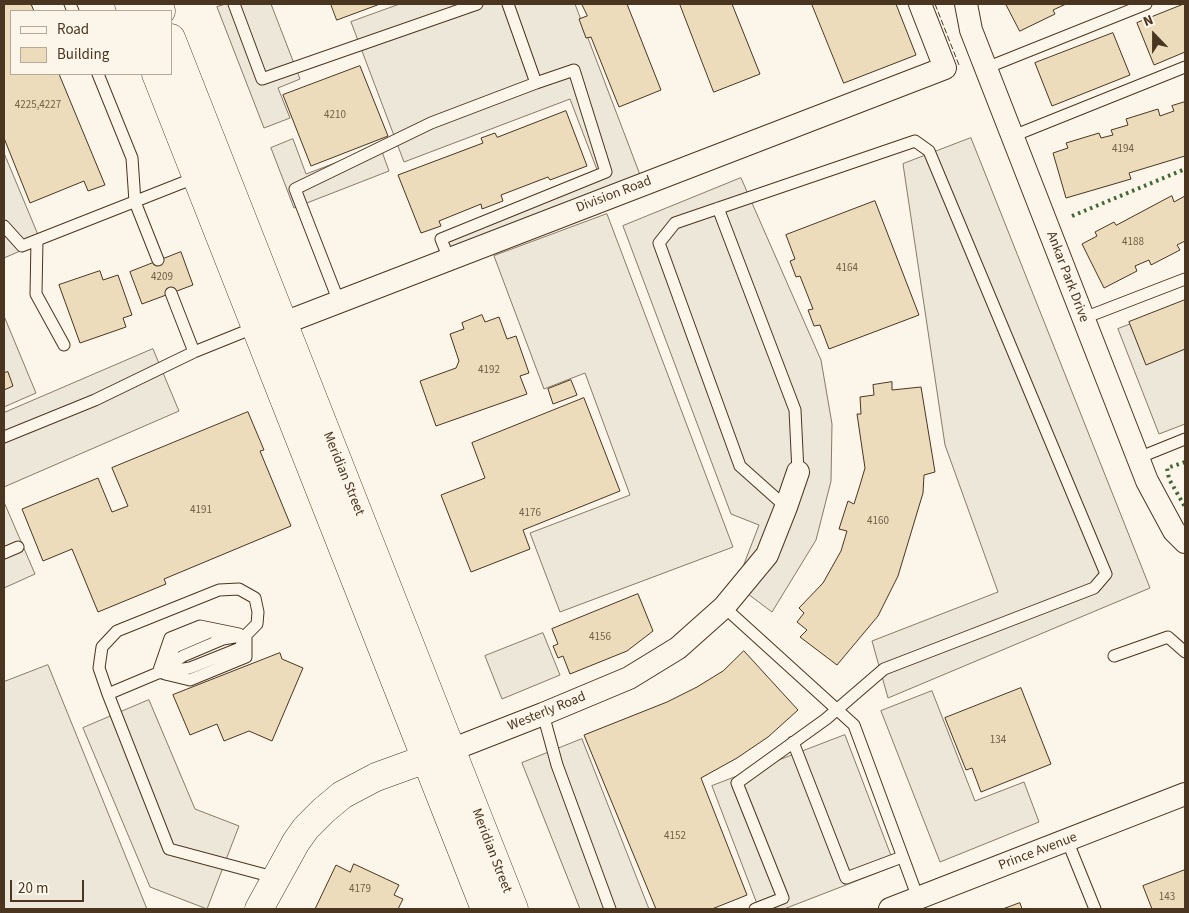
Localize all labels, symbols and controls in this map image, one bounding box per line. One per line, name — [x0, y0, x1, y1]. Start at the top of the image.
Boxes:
legend — [10, 10, 172, 75]
north arrow — [1129, 10, 1179, 60]
text: N — [1140, 10, 1156, 32]
text: Road — [57, 19, 89, 40]
text: Building — [57, 44, 109, 65]
house number: 4225,4227 — [15, 99, 61, 113]
house number: 4210 — [324, 109, 346, 123]
house number: 4194 — [1112, 143, 1134, 157]
street label: Division Road — [574, 173, 654, 217]
street label: Ankar Park Drive — [1042, 229, 1092, 325]
house number: 4188 — [1122, 236, 1144, 250]
house number: 4164 — [836, 262, 858, 276]
house number: 4209 — [151, 271, 173, 285]
house number: 4192 — [478, 364, 500, 378]
street label: Meridian Street — [318, 429, 368, 519]
house number: 4191 — [190, 504, 212, 518]
house number: 4176 — [519, 507, 541, 521]
house number: 4160 — [867, 515, 889, 529]
house number: 4156 — [589, 631, 611, 645]
street label: Westerly Road — [505, 689, 589, 735]
house number: 134 — [990, 734, 1006, 748]
street label: Meridian Street — [467, 806, 515, 896]
street label: Prince Avenue — [996, 829, 1080, 875]
house number: 4152 — [664, 830, 686, 844]
scale bar — [12, 870, 86, 902]
text: 20 m — [18, 878, 48, 899]
house number: 4179 — [349, 883, 371, 897]
house number: 143 — [1159, 891, 1175, 905]

